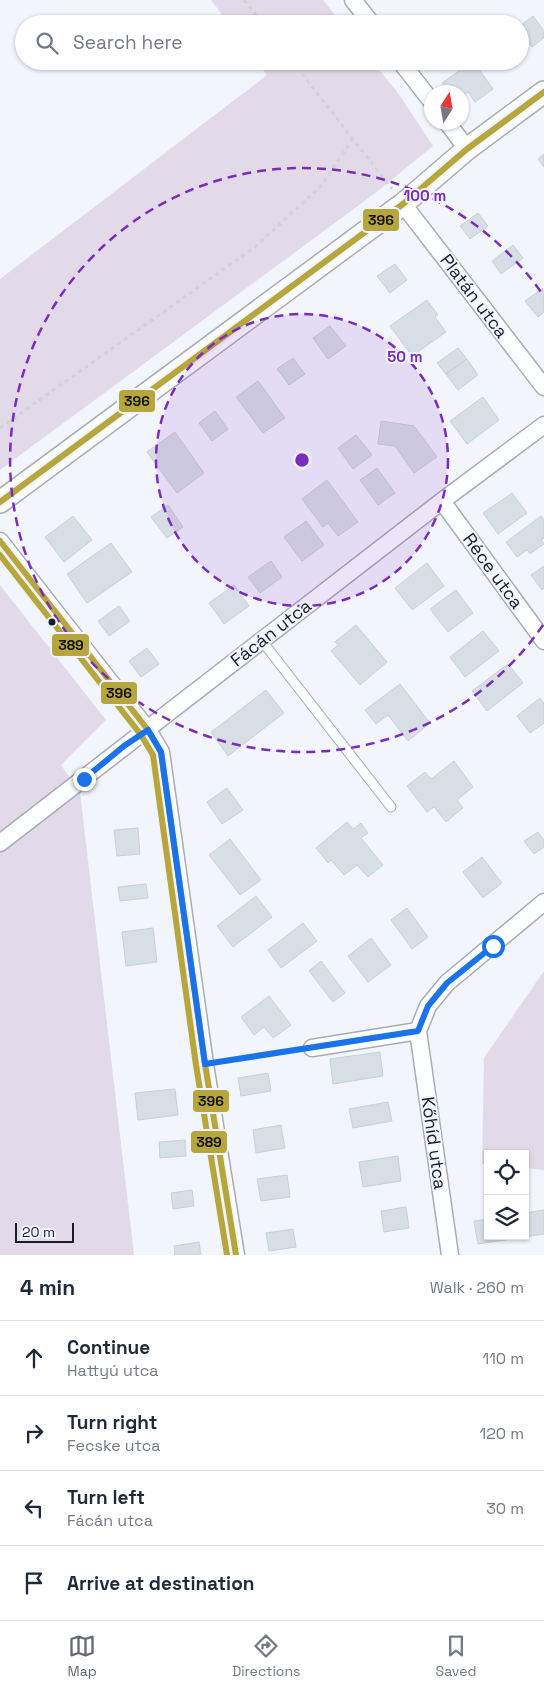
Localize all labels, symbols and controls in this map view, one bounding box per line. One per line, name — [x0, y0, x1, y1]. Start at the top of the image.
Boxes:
search box — [15, 15, 529, 70]
icon: search — [33, 29, 61, 57]
text: Search here — [73, 30, 183, 55]
north arrow — [424, 85, 469, 130]
text: 100 m — [404, 186, 446, 205]
line badge: 396 — [362, 208, 400, 232]
text: 396 — [368, 211, 394, 229]
street label: Platán utca — [435, 249, 513, 342]
text: 50 m — [387, 347, 423, 366]
line badge: 396 — [118, 389, 156, 413]
text: 396 — [124, 392, 150, 410]
centre of rings — [293, 451, 311, 469]
street label: Réce utca — [458, 528, 529, 613]
street label: Fácán utca — [226, 594, 316, 671]
unlabelled marker — [47, 617, 57, 627]
line badge: 389 — [51, 633, 90, 657]
text: 389 — [58, 636, 84, 654]
line badge: 396 — [100, 681, 138, 705]
text: 396 — [106, 684, 132, 702]
route end — [73, 768, 96, 791]
route start — [482, 935, 505, 958]
line badge: 396 — [192, 1089, 230, 1113]
text: 396 — [198, 1092, 224, 1110]
street label: Kőhíd utca — [417, 1095, 452, 1191]
line badge: 389 — [190, 1130, 228, 1154]
text: 389 — [196, 1133, 222, 1151]
map controls — [484, 1150, 529, 1240]
button: locate — [484, 1150, 529, 1195]
button: layers — [484, 1195, 529, 1240]
scale bar — [15, 1220, 74, 1243]
text: 20 m — [22, 1223, 55, 1241]
text: 4 min — [20, 1274, 75, 1301]
text: Walk · 260 m — [430, 1277, 524, 1298]
text: Continue — [67, 1335, 150, 1360]
icon: ahead — [20, 1344, 48, 1372]
text: 110 m — [482, 1348, 524, 1369]
text: Hattyú utca — [67, 1360, 159, 1381]
text: Turn right — [67, 1410, 157, 1435]
icon: right — [20, 1419, 48, 1447]
text: 120 m — [480, 1423, 524, 1444]
text: Fecske utca — [67, 1435, 160, 1456]
text: Turn left — [67, 1485, 145, 1510]
icon: left — [20, 1494, 48, 1522]
text: 30 m — [486, 1498, 524, 1519]
text: Fácán utca — [67, 1510, 153, 1531]
icon: arrive — [20, 1569, 48, 1597]
text: Arrive at destination — [67, 1571, 255, 1596]
tab: Map — [68, 1632, 97, 1680]
tab: Directions — [232, 1632, 300, 1680]
tab: Saved — [436, 1632, 476, 1680]

